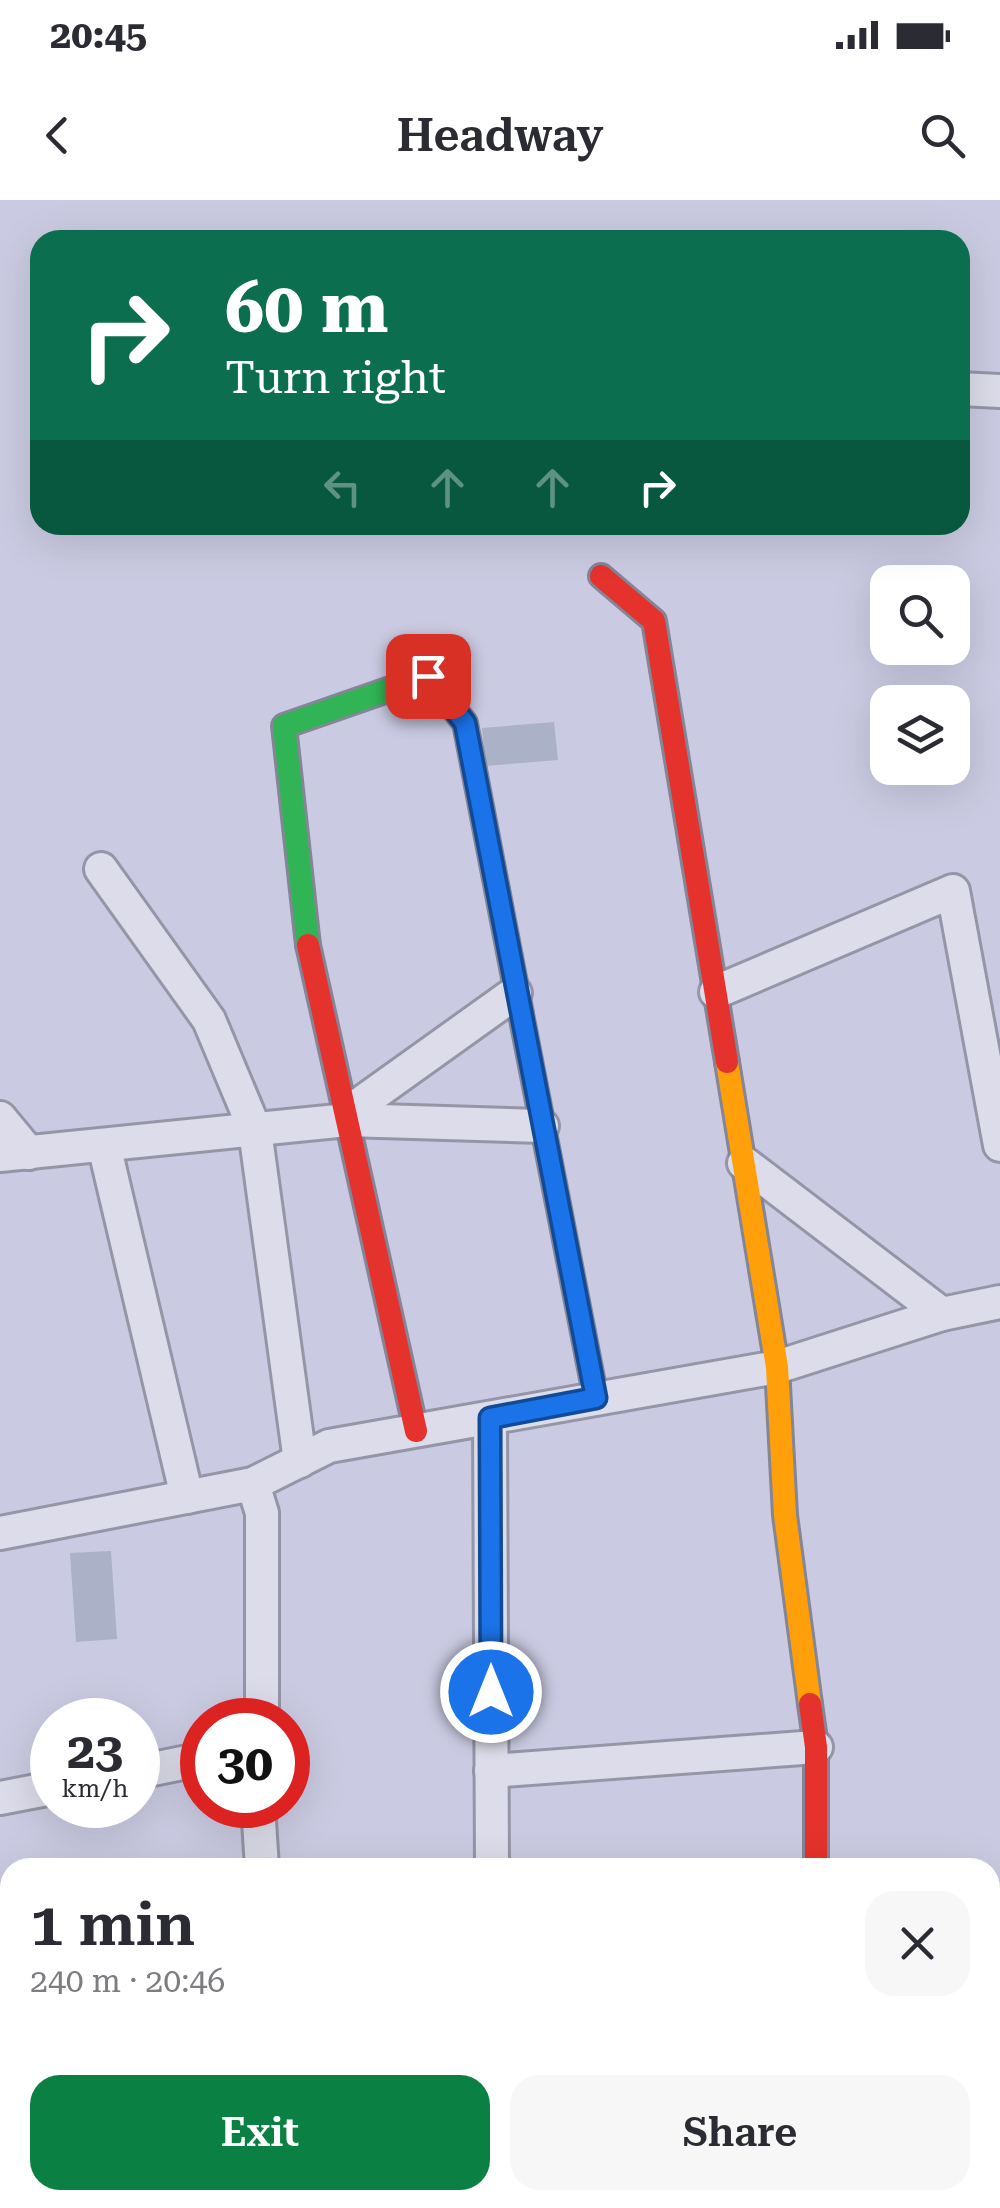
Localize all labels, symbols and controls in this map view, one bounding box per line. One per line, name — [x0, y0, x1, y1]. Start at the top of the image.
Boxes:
text: 20:45 — [50, 13, 147, 57]
icon: back — [30, 108, 85, 163]
icon: search — [915, 108, 970, 163]
text: Headway — [397, 109, 603, 162]
text: 60 m — [225, 267, 389, 349]
icon: right — [60, 270, 190, 400]
text: Turn right — [225, 351, 446, 404]
icon: left — [315, 460, 370, 515]
icon: ahead — [420, 460, 475, 515]
icon: ahead — [525, 460, 580, 515]
icon: right — [630, 460, 685, 515]
map controls — [870, 565, 970, 785]
button: search — [870, 565, 970, 665]
pin — [386, 634, 471, 719]
icon: arrive — [401, 649, 456, 704]
button: layers — [870, 685, 970, 785]
position arrow — [439, 1640, 543, 1744]
speed limit sign: 30 — [180, 1698, 310, 1828]
text: 23 — [67, 1722, 123, 1780]
text: km/h — [62, 1774, 128, 1803]
text: 1 min — [30, 1889, 195, 1960]
button: close — [865, 1891, 970, 1996]
text: 240 m · 20:46 — [30, 1962, 225, 2000]
button: Exit — [30, 2075, 490, 2190]
button: Share — [510, 2075, 970, 2190]

